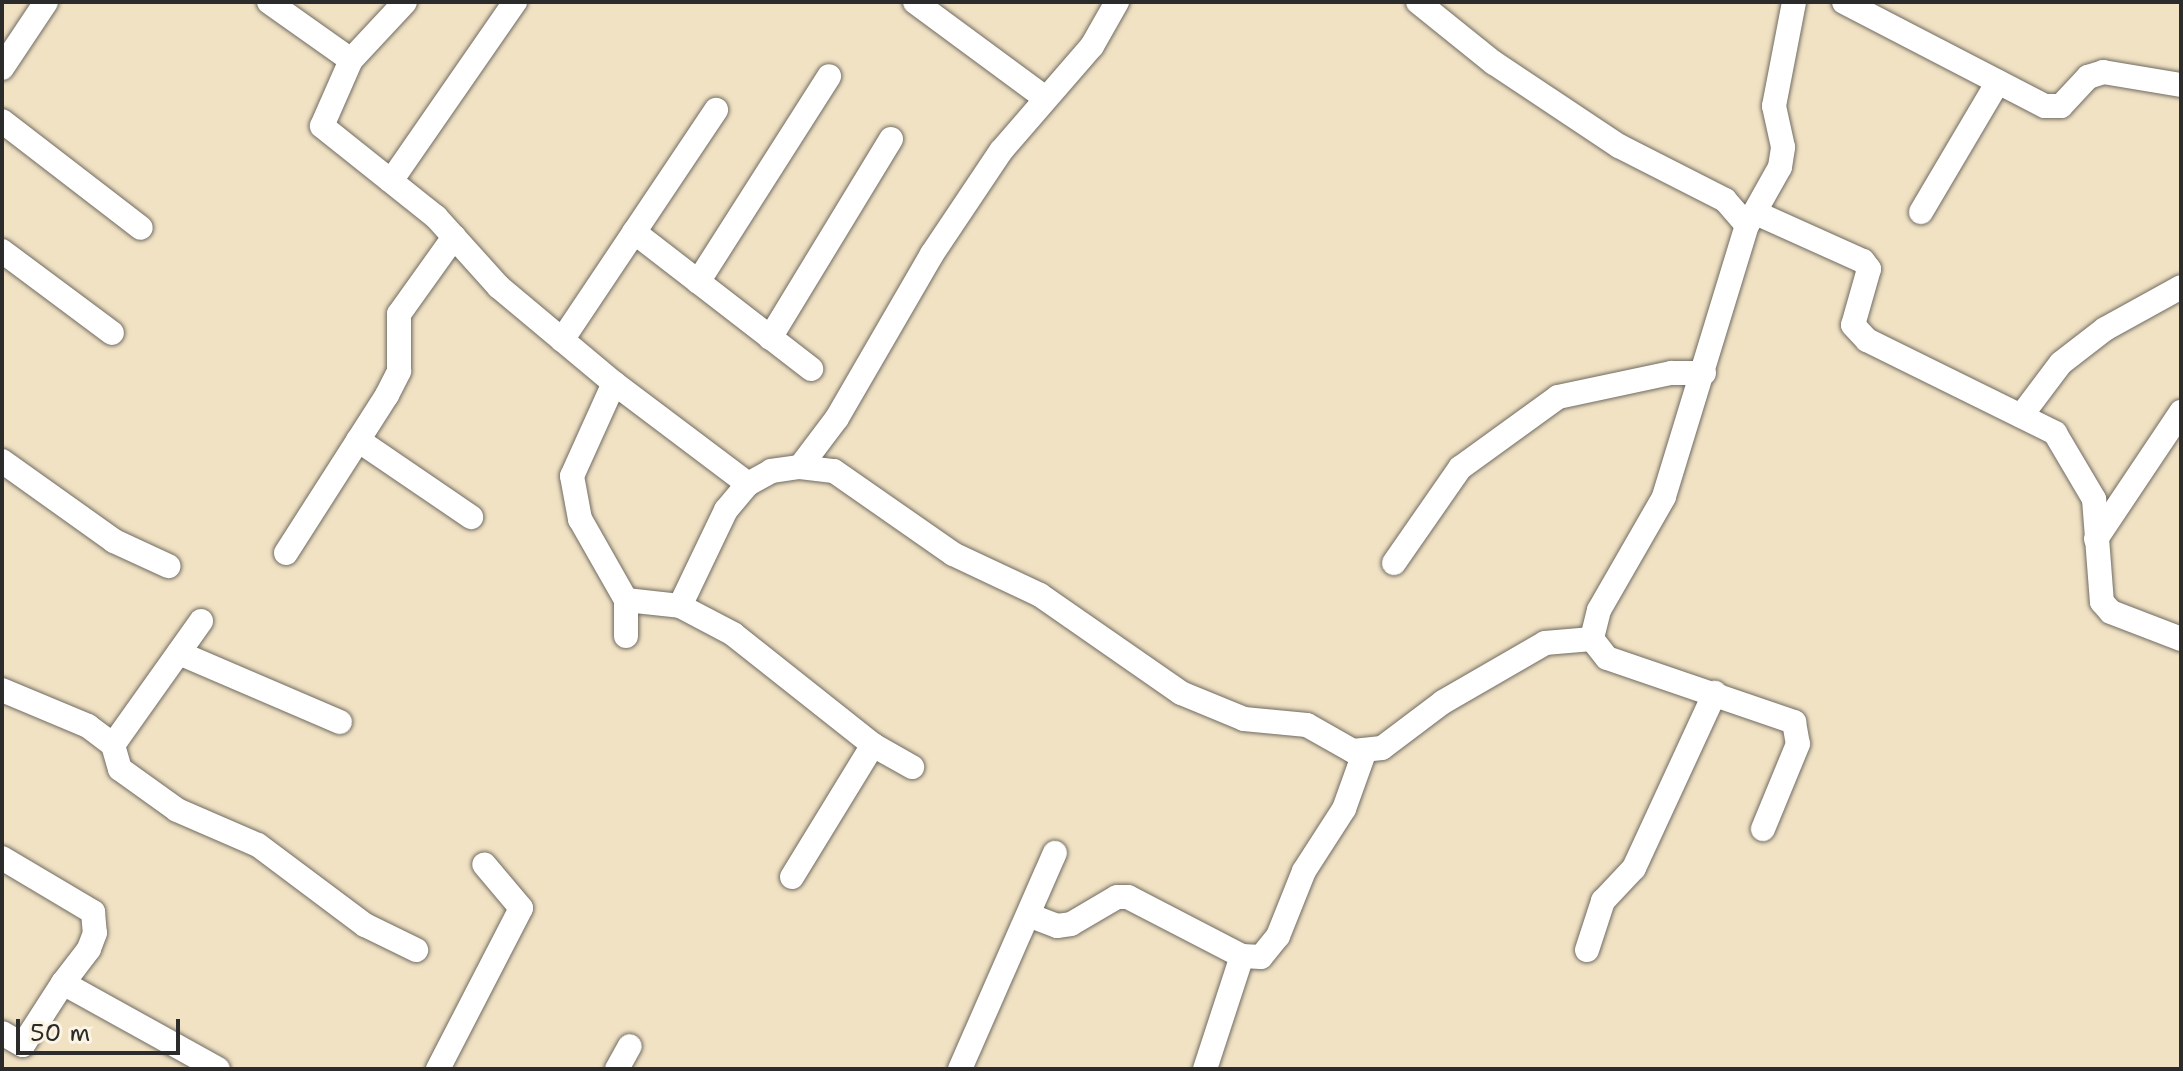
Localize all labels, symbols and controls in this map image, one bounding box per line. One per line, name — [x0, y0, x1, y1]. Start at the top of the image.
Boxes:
scale bar — [20, 1003, 184, 1053]
text: 50 m — [30, 1017, 90, 1049]

